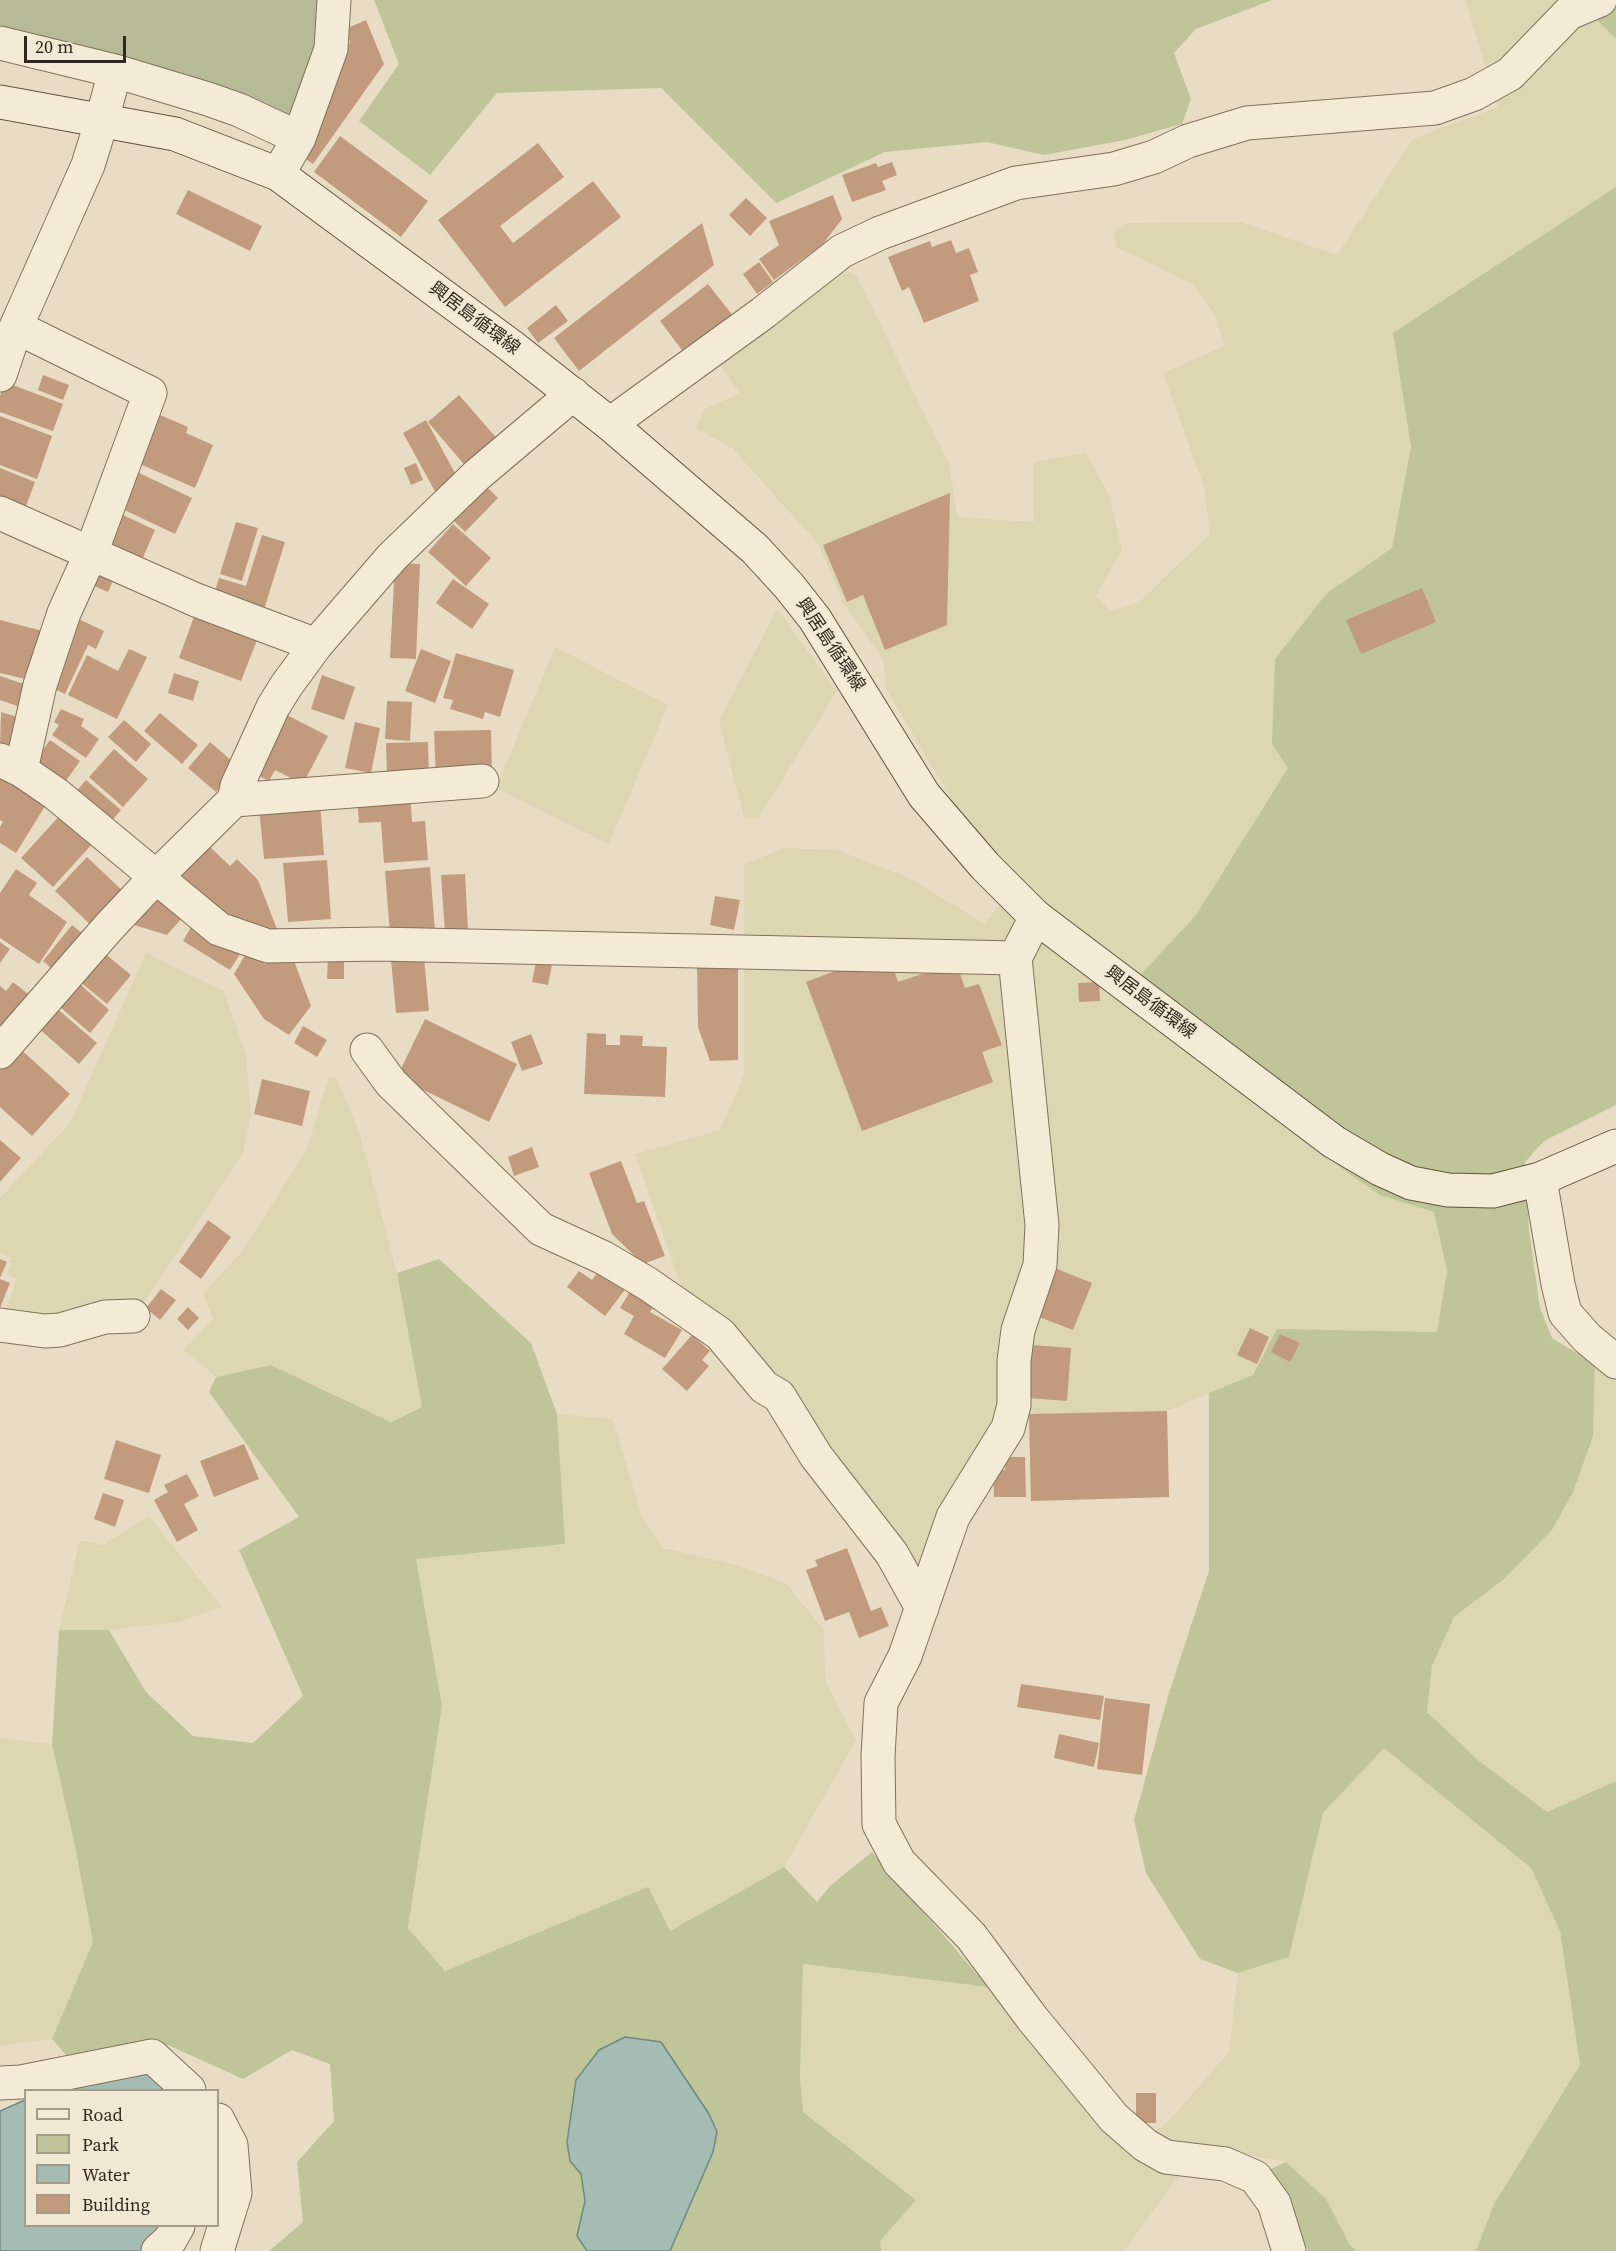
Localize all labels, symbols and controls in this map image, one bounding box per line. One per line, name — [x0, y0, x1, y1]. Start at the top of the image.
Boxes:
scale bar — [27, 24, 129, 62]
text: 20 m — [35, 34, 73, 59]
street label: 興居島循環線 — [424, 278, 524, 360]
street label: 興居島循環線 — [791, 594, 869, 696]
street label: 興居島循環線 — [1100, 962, 1200, 1044]
legend — [24, 2089, 219, 2227]
text: Road — [82, 2102, 123, 2127]
text: Park — [82, 2132, 119, 2157]
text: Water — [82, 2162, 130, 2187]
text: Building — [82, 2192, 150, 2217]

